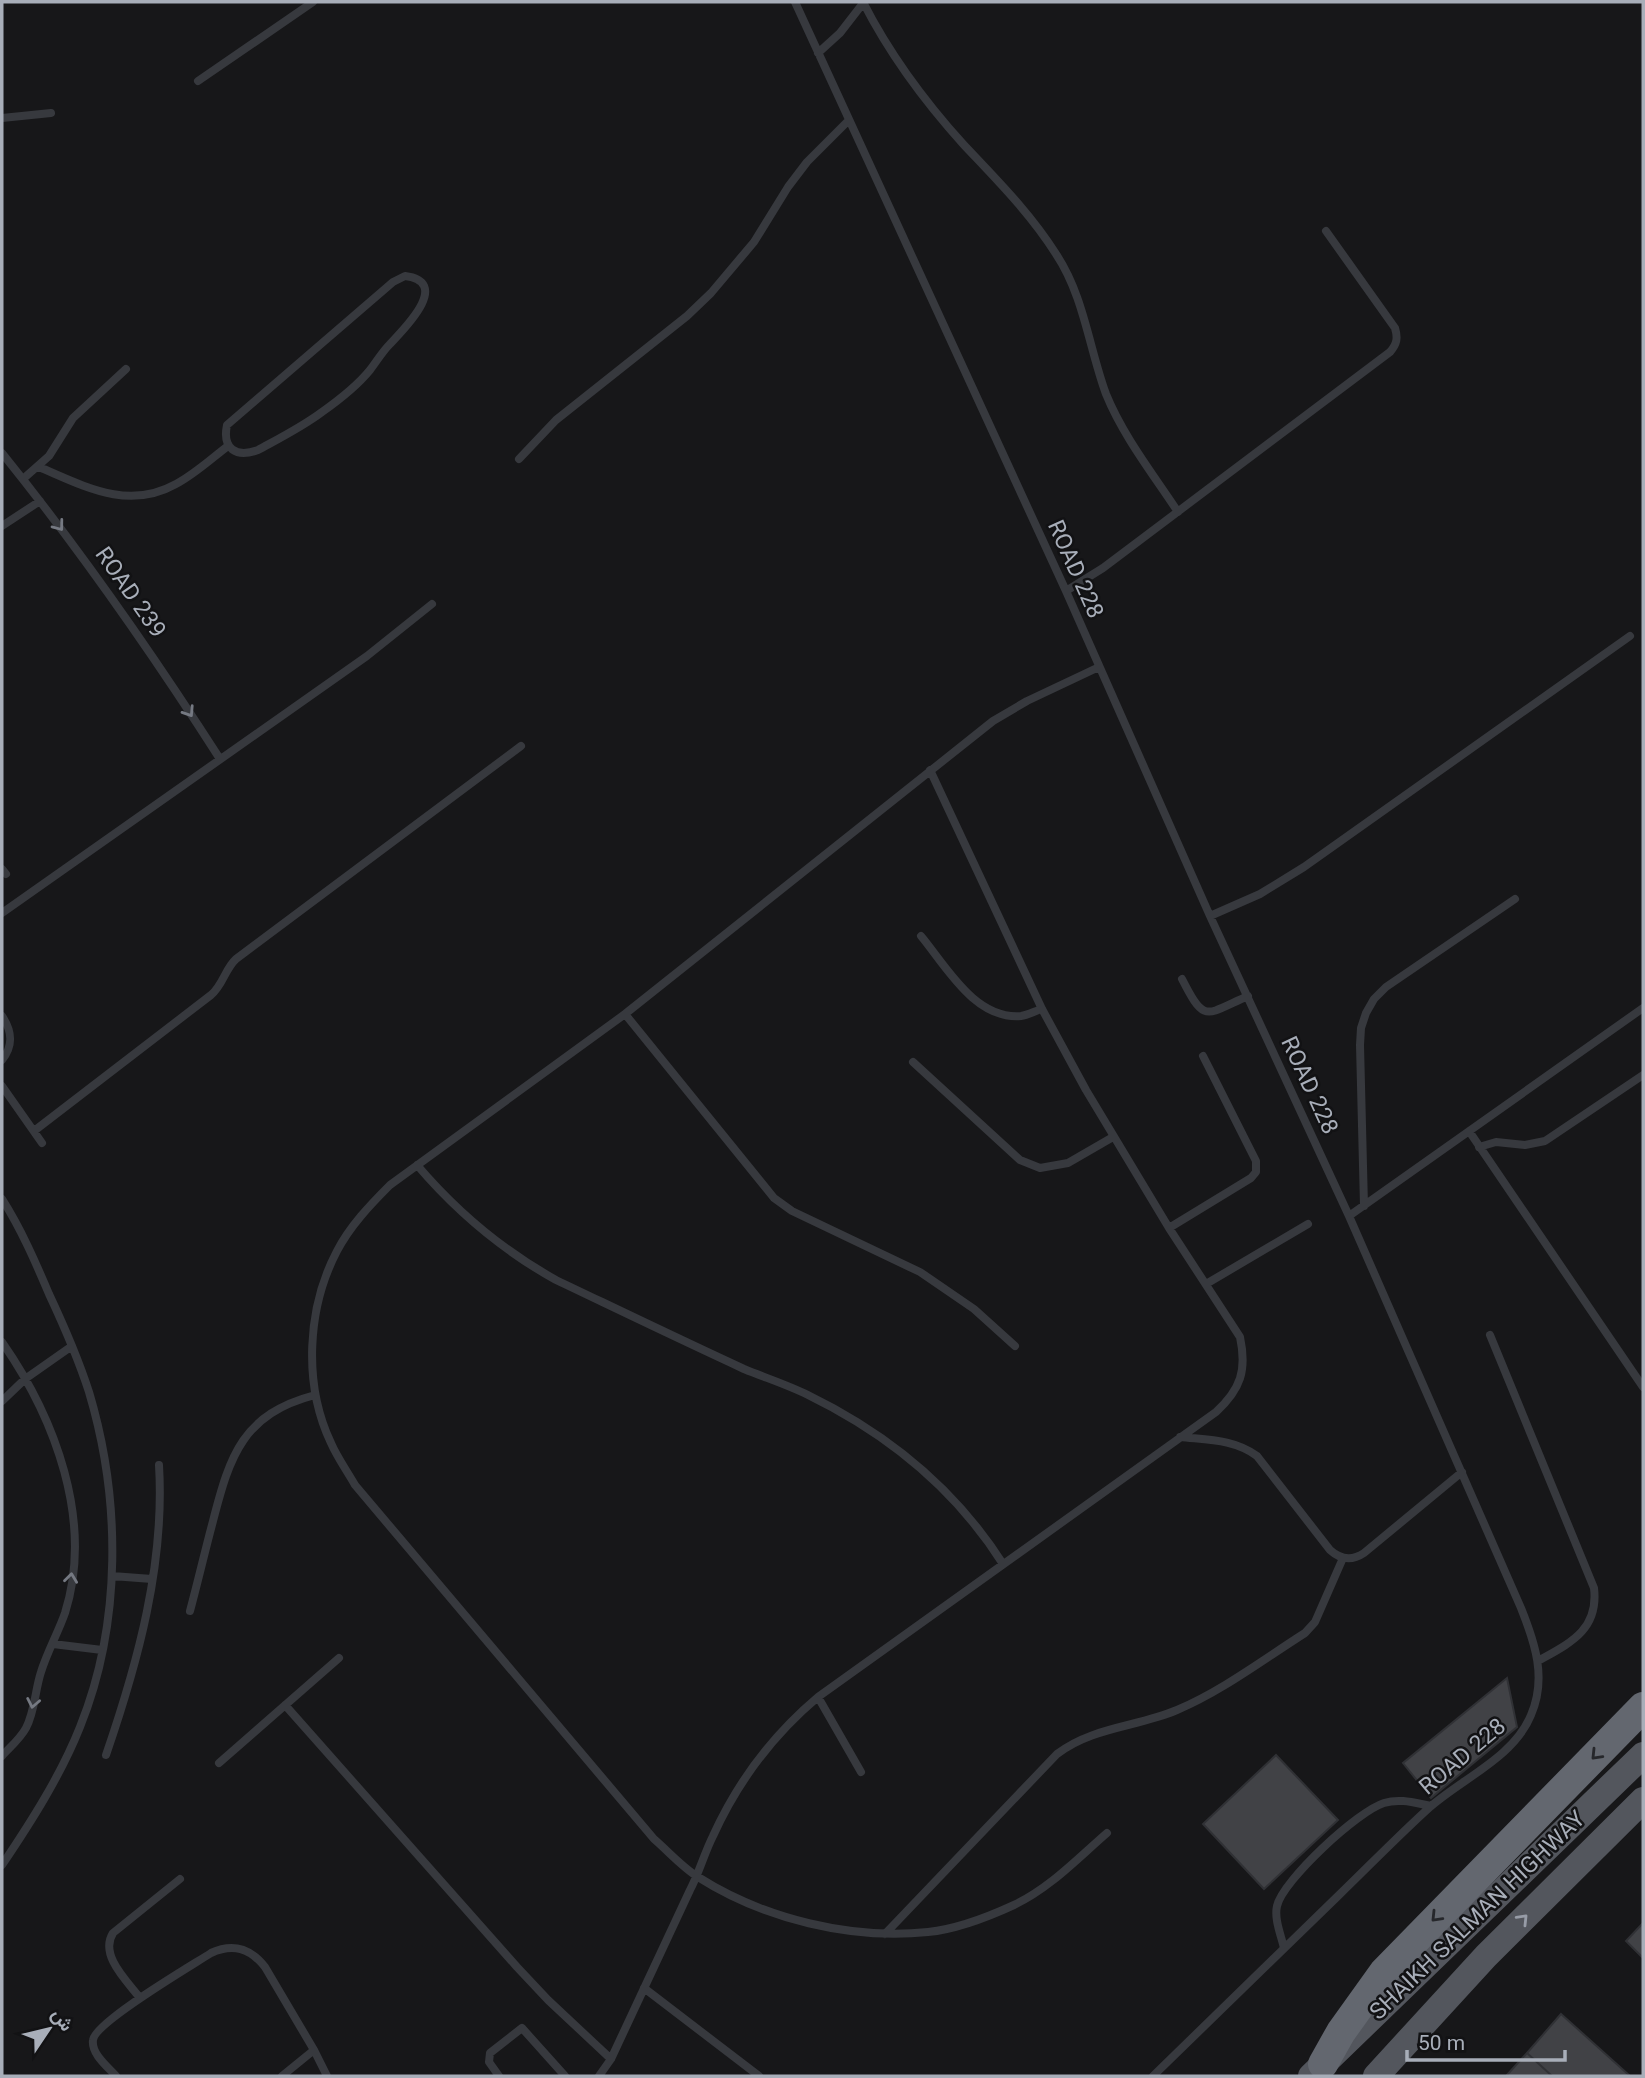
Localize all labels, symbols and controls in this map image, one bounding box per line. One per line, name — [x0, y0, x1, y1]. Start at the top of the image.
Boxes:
street label: ROAD 228 — [1042, 516, 1109, 622]
one-way arrow — [51, 518, 63, 531]
street label: ROAD 239 — [90, 542, 172, 643]
one-way arrow — [181, 705, 194, 718]
street label: ROAD 228 — [1275, 1032, 1344, 1138]
one-way arrow — [63, 1573, 78, 1584]
one-way arrow — [27, 1697, 42, 1709]
street label: ROAD 228 — [1414, 1713, 1511, 1800]
one-way arrow — [1591, 1747, 1604, 1760]
street label: SHAIKH SALMAN HIGHWAY — [1364, 1805, 1591, 2025]
one-way arrow — [1431, 1909, 1444, 1922]
one-way arrow — [1514, 1914, 1527, 1927]
north arrow — [14, 1994, 84, 2064]
text: ش — [47, 2004, 79, 2036]
scale bar — [1407, 2018, 1564, 2062]
text: 50 m — [1418, 2031, 1465, 2055]

